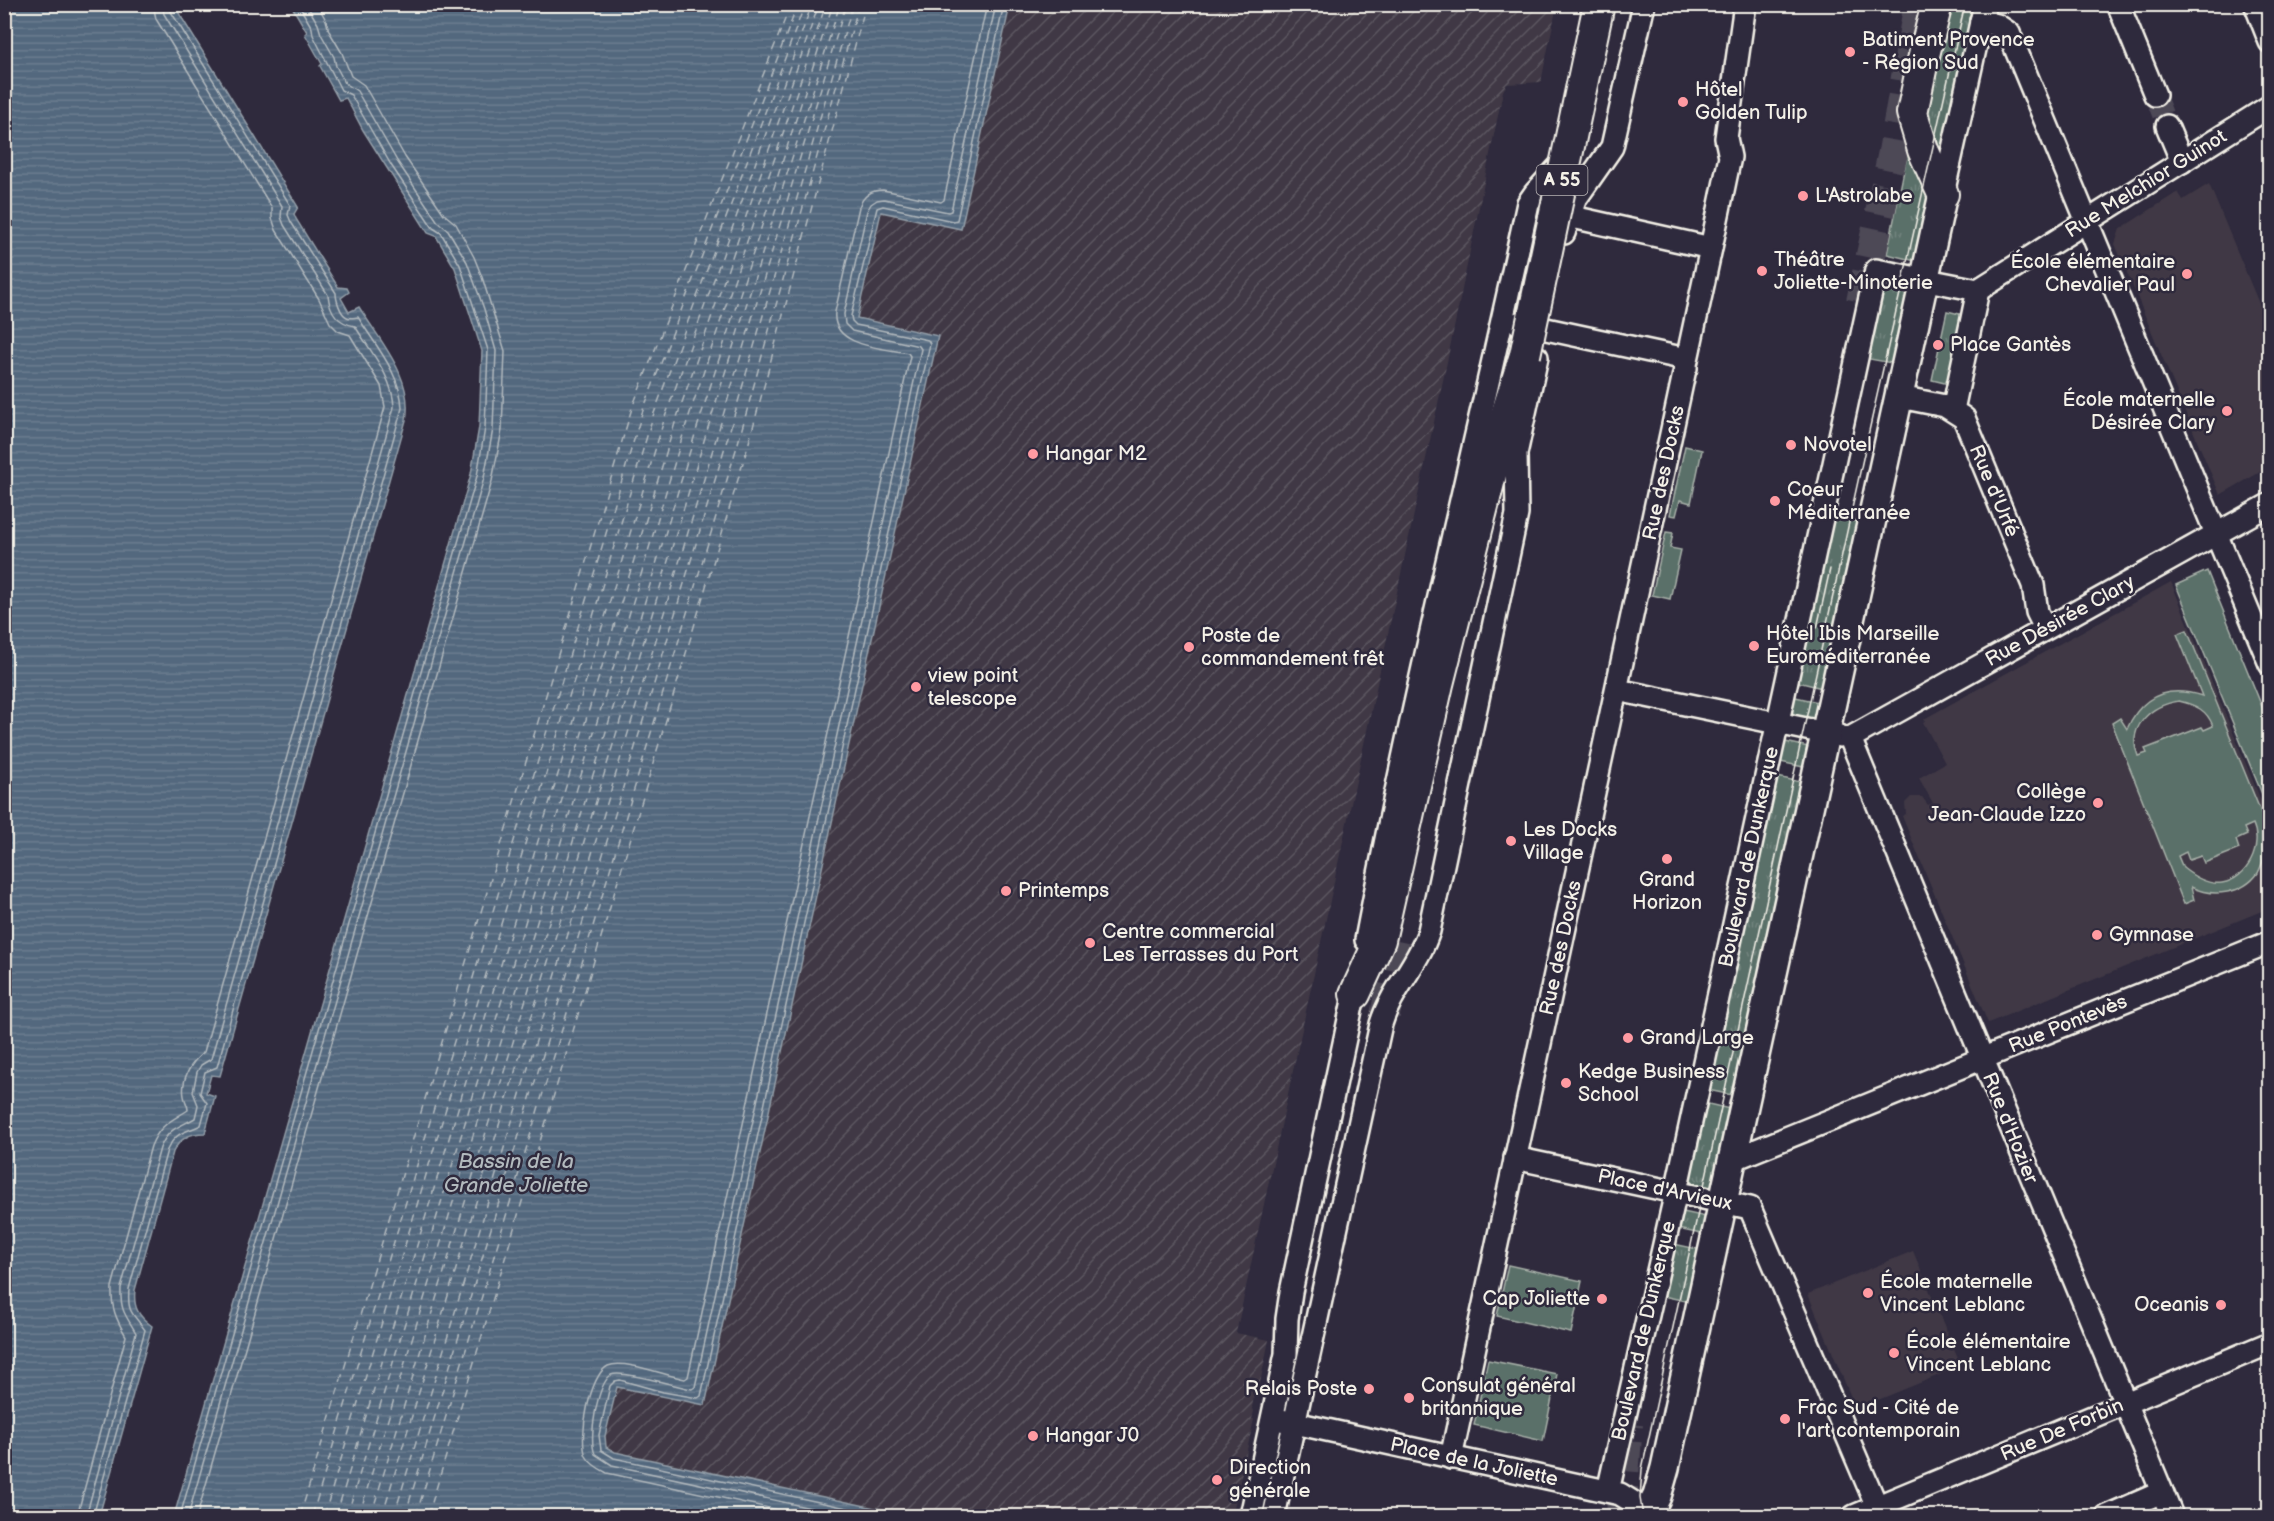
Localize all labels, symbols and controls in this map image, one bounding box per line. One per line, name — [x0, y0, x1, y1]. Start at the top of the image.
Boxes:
place label: Batiment Provence - Région Sud — [1862, 28, 2035, 75]
marker: Batiment Provence - Région Sud — [1843, 45, 1857, 59]
place label: Hôtel Golden Tulip — [1695, 78, 1807, 125]
marker: Hôtel Golden Tulip — [1676, 95, 1690, 109]
street label: Rue Melchior Guinot — [2061, 125, 2231, 243]
road number: A 55 — [1536, 165, 1588, 195]
place label: L'Astrolabe — [1815, 184, 1913, 208]
marker: L'Astrolabe — [1796, 189, 1810, 203]
place label: Théâtre Joliette-Minoterie — [1774, 248, 1933, 295]
place label: École élémentaire Chevalier Paul — [2010, 249, 2175, 297]
marker: Théâtre Joliette-Minoterie — [1755, 264, 1769, 278]
marker: École élémentaire Chevalier Paul — [2180, 267, 2194, 281]
place label: Place Gantès — [1950, 333, 2071, 357]
marker: Place Gantès — [1931, 338, 1945, 352]
place label: École maternelle Désirée Clary — [2062, 387, 2215, 435]
street label: Rue des Docks — [1638, 403, 1690, 543]
marker: École maternelle Désirée Clary — [2220, 404, 2234, 418]
place label: Novotel — [1803, 433, 1872, 457]
marker: Novotel — [1784, 438, 1798, 452]
street label: Rue d'Urfé — [1964, 441, 2024, 541]
place label: Hangar M2 — [1045, 442, 1147, 466]
marker: Hangar M2 — [1026, 447, 1040, 461]
place label: Coeur Méditerranée — [1787, 478, 1911, 525]
marker: Coeur Méditerranée — [1768, 494, 1782, 508]
street label: Rue Désirée Clary — [1981, 570, 2139, 672]
place label: Hôtel Ibis Marseille Euroméditerranée — [1766, 622, 1939, 669]
place label: Poste de commandement frêt — [1201, 624, 1384, 671]
marker: Hôtel Ibis Marseille Euroméditerranée — [1747, 639, 1761, 653]
marker: Poste de commandement frêt — [1182, 640, 1196, 654]
place label: view point telescope — [927, 664, 1018, 711]
marker: view point telescope — [909, 680, 923, 694]
street label: Boulevard de Dunkerque — [1714, 744, 1784, 970]
place label: Collège Jean-Claude Izzo — [1928, 780, 2086, 827]
marker: Collège Jean-Claude Izzo — [2091, 796, 2105, 810]
place label: Les Docks Village — [1523, 818, 1617, 865]
marker: Les Docks Village — [1504, 834, 1518, 848]
marker: Grand Horizon — [1660, 852, 1674, 866]
place label: Grand Horizon — [1632, 868, 1702, 915]
street label: Rue des Docks — [1535, 878, 1587, 1018]
place label: Printemps — [1018, 879, 1109, 903]
marker: Printemps — [999, 884, 1013, 898]
place label: Centre commercial Les Terrasses du Port — [1102, 920, 1298, 967]
place label: Gymnase — [2109, 923, 2194, 947]
marker: Gymnase — [2090, 928, 2104, 942]
marker: Centre commercial Les Terrasses du Port — [1083, 936, 1097, 950]
street label: Rue Pontevès — [2005, 989, 2131, 1059]
place label: Grand Large — [1640, 1026, 1754, 1050]
marker: Grand Large — [1621, 1031, 1635, 1045]
place label: Kedge Business School — [1578, 1060, 1725, 1107]
street label: Rue d'Hozier — [1977, 1069, 2043, 1188]
marker: Kedge Business School — [1559, 1076, 1573, 1090]
water label: Bassin de la Grande Joliette — [444, 1149, 588, 1198]
street label: Place d'Arvieux — [1596, 1164, 1735, 1216]
street label: Boulevard de Dunkerque — [1607, 1219, 1681, 1443]
place label: École maternelle Vincent Leblanc — [1880, 1269, 2033, 1317]
marker: École maternelle Vincent Leblanc — [1861, 1286, 1875, 1300]
place label: Cap Joliette — [1483, 1287, 1590, 1311]
marker: Cap Joliette — [1595, 1292, 1609, 1306]
place label: Oceanis — [2134, 1293, 2209, 1317]
marker: Oceanis — [2214, 1298, 2228, 1312]
place label: École élémentaire Vincent Leblanc — [1906, 1329, 2071, 1377]
marker: École élémentaire Vincent Leblanc — [1887, 1346, 1901, 1360]
place label: Consulat général britannique — [1421, 1374, 1576, 1421]
place label: Relais Poste — [1245, 1377, 1357, 1401]
marker: Relais Poste — [1362, 1382, 1376, 1396]
marker: Consulat général britannique — [1402, 1391, 1416, 1405]
street label: Rue De Forbin — [1997, 1393, 2127, 1467]
place label: Frac Sud - Cité de l'art contemporain — [1797, 1396, 1960, 1443]
marker: Frac Sud - Cité de l'art contemporain — [1778, 1412, 1792, 1426]
place label: Hangar J0 — [1045, 1424, 1139, 1448]
marker: Hangar J0 — [1026, 1429, 1040, 1443]
street label: Place de la Joliette — [1388, 1433, 1560, 1492]
place label: Direction générale — [1229, 1456, 1311, 1503]
marker: Direction générale — [1210, 1473, 1224, 1487]

